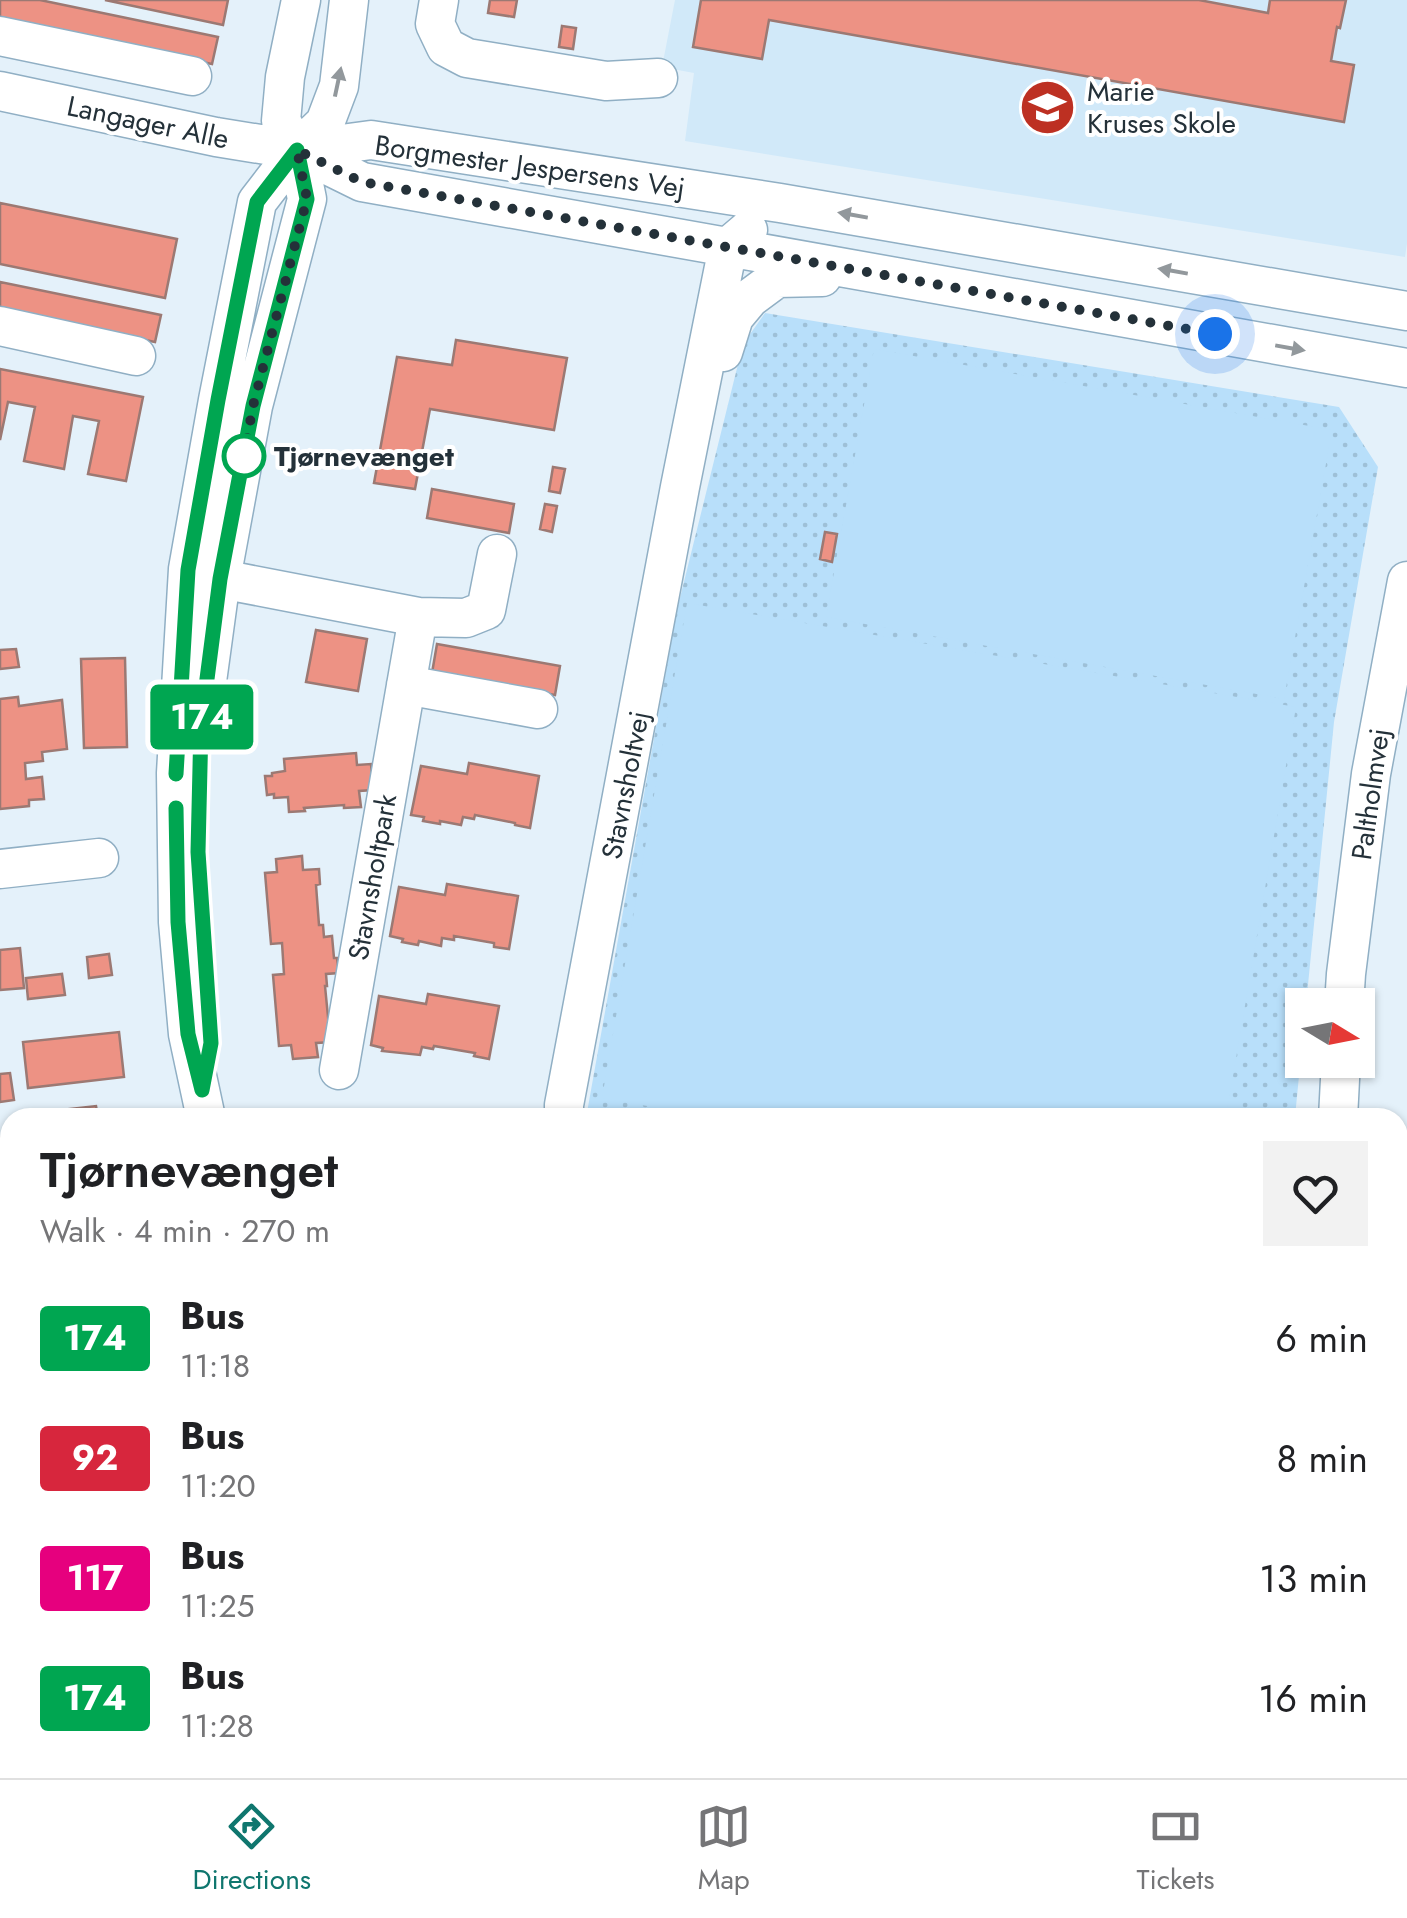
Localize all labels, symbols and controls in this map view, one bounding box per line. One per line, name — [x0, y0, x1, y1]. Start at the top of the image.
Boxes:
one-way arrow — [331, 66, 346, 97]
place label: Marie Kruses Skole — [1087, 71, 1236, 144]
school or university icon: Marie Kruses Skole — [1018, 77, 1078, 137]
street label: Langager Alle — [63, 85, 233, 160]
street label: Borgmester Jespersens Vej — [372, 124, 688, 209]
one-way arrow — [836, 207, 868, 222]
one-way arrow — [1157, 263, 1188, 278]
your location — [1190, 309, 1240, 359]
one-way arrow — [1275, 340, 1306, 356]
marker: Tjørnevænget — [223, 435, 265, 477]
place label: Tjørnevænget — [274, 436, 454, 477]
line badge: 174 — [144, 684, 260, 750]
text: 174 — [170, 692, 234, 742]
street label: Stavnsholtvej — [591, 707, 660, 863]
street label: Paltholmvej — [1341, 726, 1400, 863]
street label: Stavnsholtpark — [338, 790, 407, 963]
north arrow — [1285, 988, 1375, 1078]
map controls — [1285, 988, 1375, 1078]
text: Tjørnevænget — [40, 1136, 338, 1205]
button: heart — [1263, 1141, 1368, 1246]
text: Walk · 4 min · 270 m — [40, 1208, 330, 1254]
text: Bus — [180, 1288, 244, 1343]
text: 6 min — [1275, 1311, 1368, 1366]
text: 174 — [63, 1313, 127, 1363]
text: 11:18 — [180, 1343, 250, 1389]
text: Bus — [180, 1408, 244, 1463]
text: 8 min — [1276, 1431, 1368, 1486]
text: 92 — [72, 1433, 118, 1483]
text: 11:20 — [180, 1463, 256, 1509]
text: Bus — [180, 1528, 244, 1583]
text: 13 min — [1259, 1551, 1368, 1606]
text: 117 — [67, 1553, 123, 1603]
text: 11:25 — [180, 1583, 255, 1629]
text: Bus — [180, 1648, 244, 1703]
text: 16 min — [1258, 1671, 1368, 1726]
text: 174 — [63, 1673, 127, 1723]
text: 11:28 — [180, 1703, 254, 1749]
tab: Directions — [193, 1799, 311, 1900]
tab: Map — [696, 1799, 751, 1900]
tab: Tickets — [1136, 1799, 1214, 1900]

